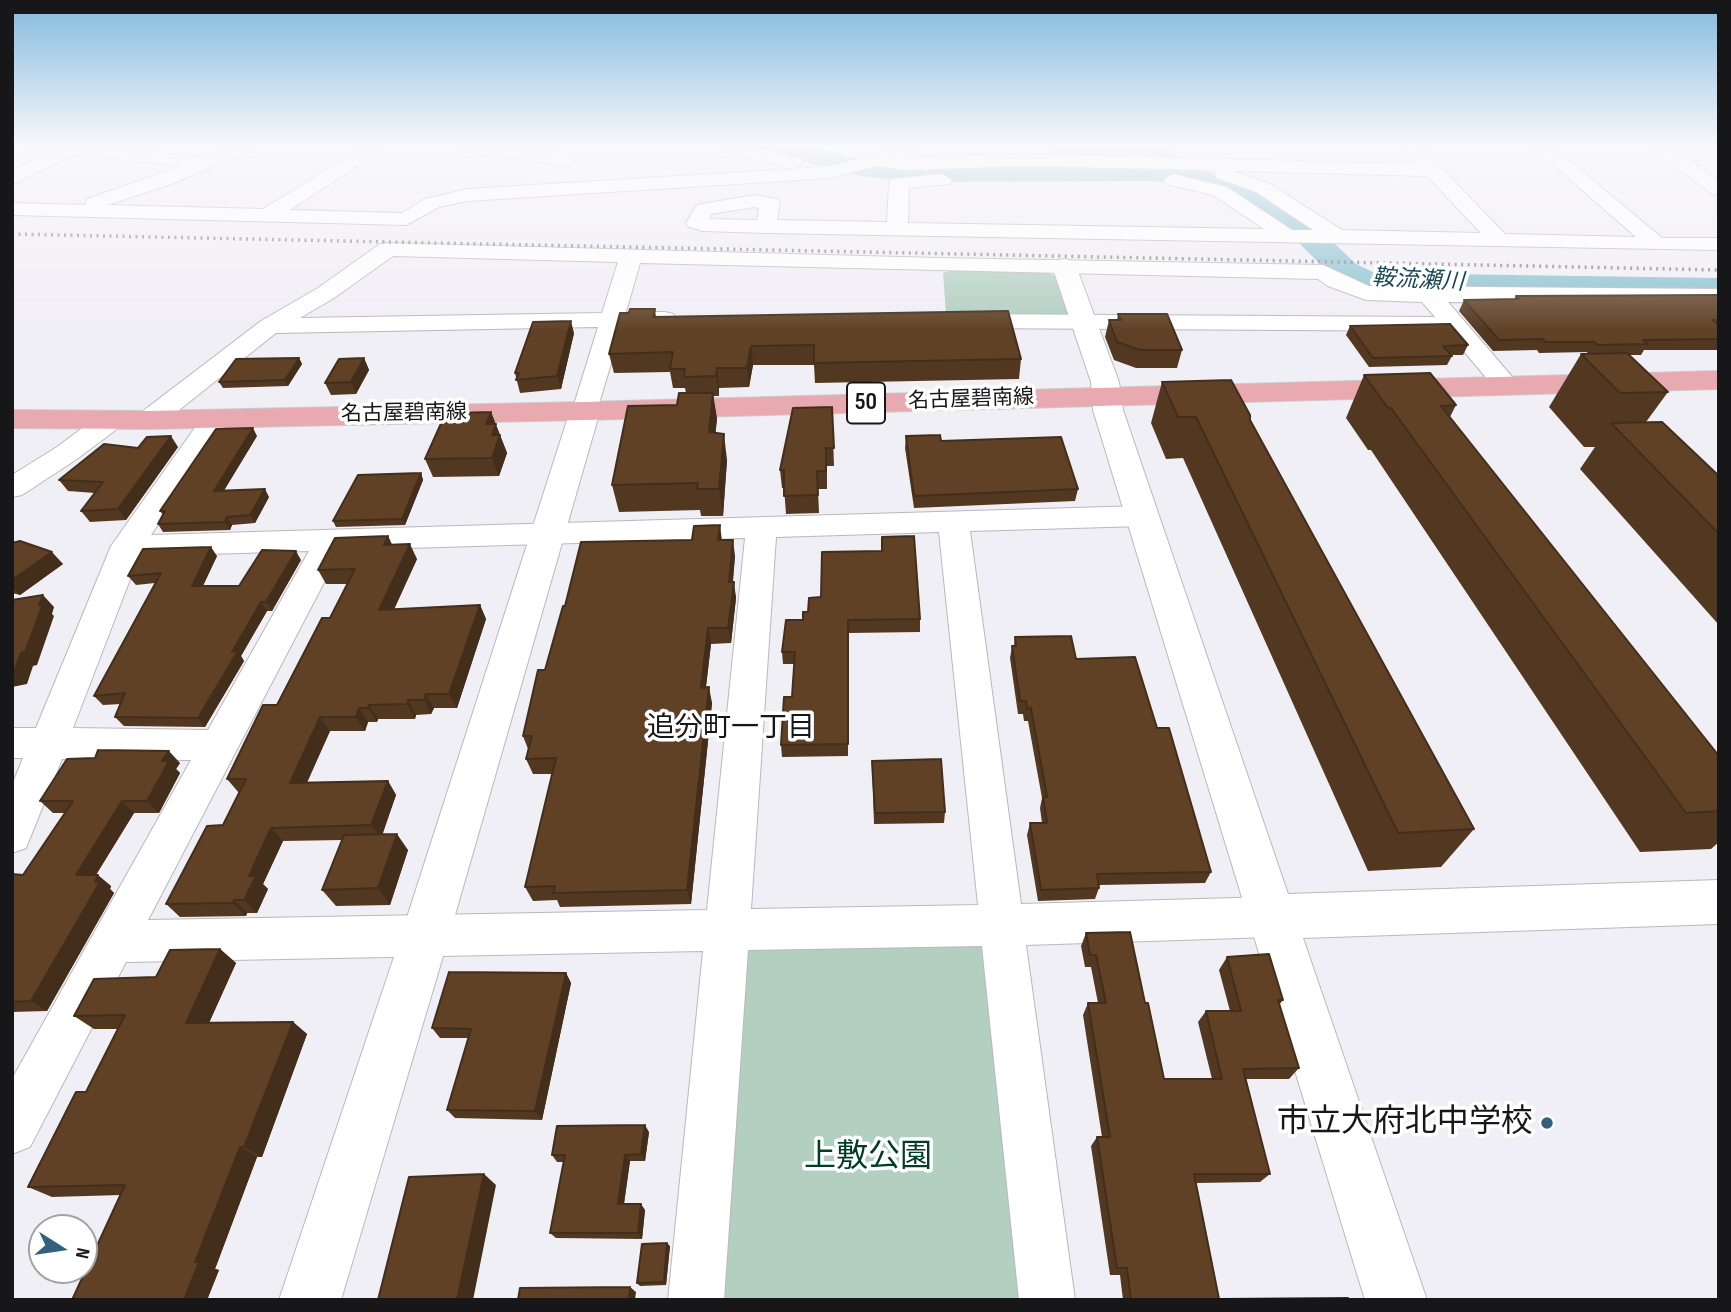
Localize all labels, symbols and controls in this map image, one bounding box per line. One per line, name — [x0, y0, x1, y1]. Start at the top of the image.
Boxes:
water label: 鞍流瀬川 — [1371, 265, 1465, 297]
road number: 50 — [847, 382, 885, 424]
street label: 名古屋碧南線 — [908, 385, 1034, 415]
street label: 名古屋碧南線 — [341, 400, 467, 428]
district label: 追分町一丁目 — [647, 712, 815, 746]
place label: 市立大府北中学校 — [1277, 1104, 1533, 1142]
marker: 市立大府北中学校 — [1539, 1115, 1555, 1131]
park label: 上敷公園 — [804, 1139, 932, 1177]
north arrow — [28, 1214, 98, 1284]
text: N — [70, 1246, 94, 1260]

